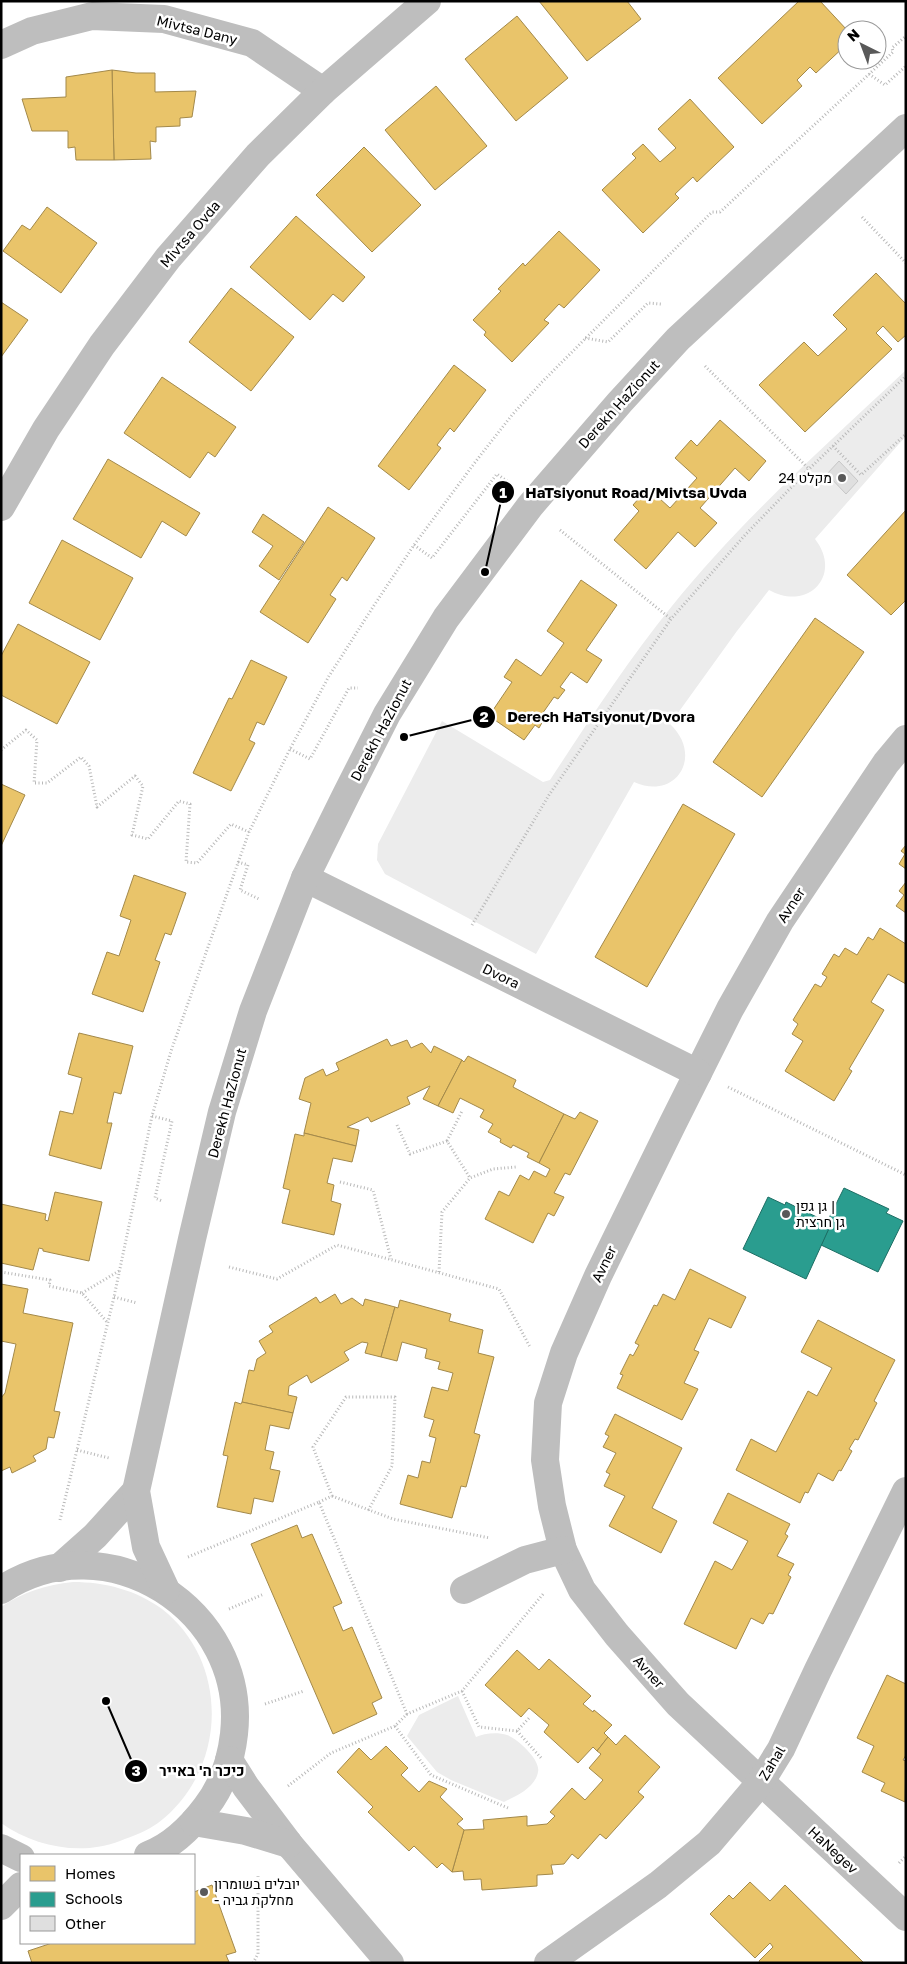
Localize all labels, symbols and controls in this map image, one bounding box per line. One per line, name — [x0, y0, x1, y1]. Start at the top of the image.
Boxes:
street label: Mivtsa Dany — [155, 11, 239, 48]
north arrow — [837, 20, 887, 70]
text: N — [843, 25, 863, 45]
street label: Mivtsa Ovda — [156, 197, 223, 271]
street label: Derekh HaZionut — [574, 356, 663, 451]
place label: מקלט 24 — [778, 469, 832, 486]
marker: מקלט 24 — [836, 472, 848, 484]
callout: HaTsiyonut Road/Mivtsa Uvda — [491, 477, 757, 507]
text: 1 — [499, 483, 507, 501]
text: HaTsiyonut Road/Mivtsa Uvda — [525, 483, 747, 501]
street label: Derekh HaZionut — [346, 676, 415, 784]
callout: Derech HaTsiyonut/Dvora — [472, 702, 704, 732]
text: 2 — [479, 707, 489, 725]
text: Derech HaTsiyonut/Dvora — [507, 707, 695, 725]
street label: Avner — [773, 883, 809, 926]
street label: Dvora — [480, 959, 522, 992]
street label: Derekh HaZionut — [204, 1046, 249, 1160]
place label: גן גפן | גן חרצית — [796, 1197, 845, 1230]
marker: גן גפן | גן חרצית — [780, 1208, 792, 1220]
street label: Avner — [587, 1242, 620, 1285]
street label: Avner — [630, 1652, 669, 1692]
street label: Zahal — [755, 1742, 788, 1783]
callout: כיכר ה' באייר — [124, 1756, 254, 1786]
text: 3 — [131, 1761, 141, 1779]
text: כיכר ה' באייר — [159, 1761, 245, 1779]
street label: HaNegev — [805, 1822, 862, 1877]
legend — [20, 1854, 195, 1944]
text: Homes — [65, 1864, 115, 1882]
place label: יובלים בשומרון - מחלקת גביה — [214, 1875, 300, 1908]
marker: יובלים בשומרון - מחלקת גביה — [198, 1886, 210, 1898]
text: Schools — [65, 1889, 123, 1907]
text: Other — [65, 1914, 106, 1932]

